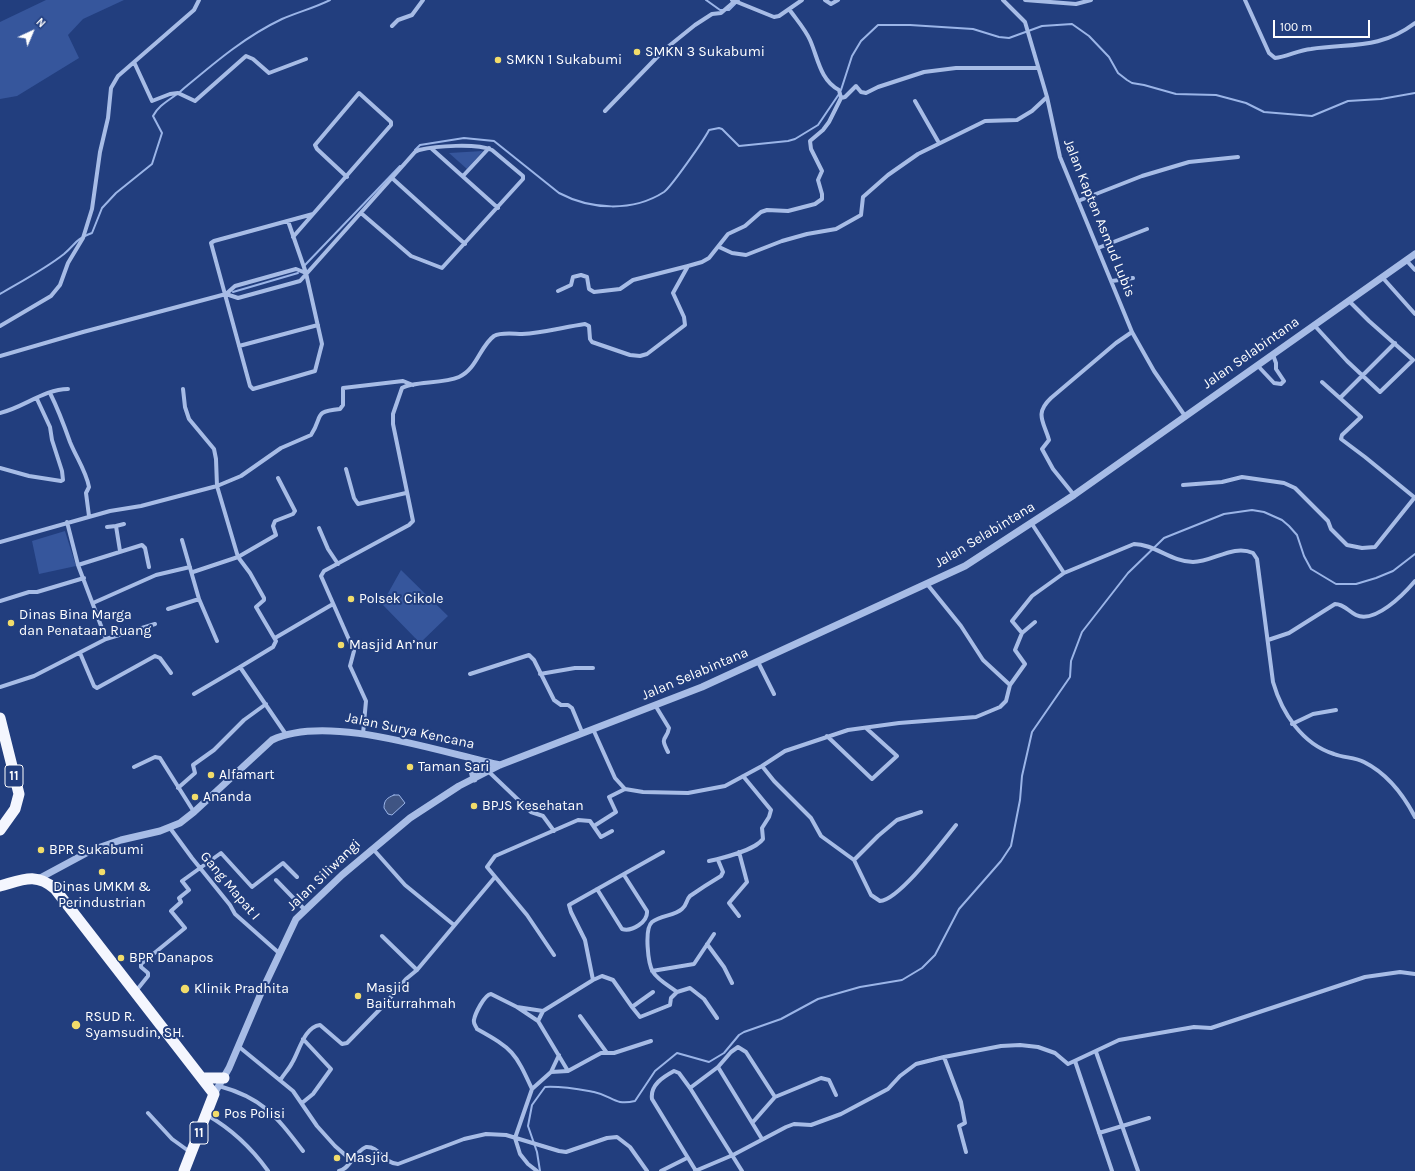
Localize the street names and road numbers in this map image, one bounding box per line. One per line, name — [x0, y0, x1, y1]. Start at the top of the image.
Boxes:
street label: Jalan Kapten Asmud Lubis — [1060, 137, 1138, 299]
street label: Jalan Selabintana — [1199, 313, 1303, 393]
street label: Jalan Selabintana — [932, 498, 1038, 572]
street label: Jalan Selabintana — [639, 644, 751, 704]
street label: Jalan Surya Kencana — [344, 709, 476, 753]
road number: 11 — [5, 765, 23, 787]
street label: Jalan Siliwangi — [284, 836, 364, 914]
street label: Gang Mapat I — [196, 848, 264, 924]
road number: 11 — [190, 1122, 208, 1144]

